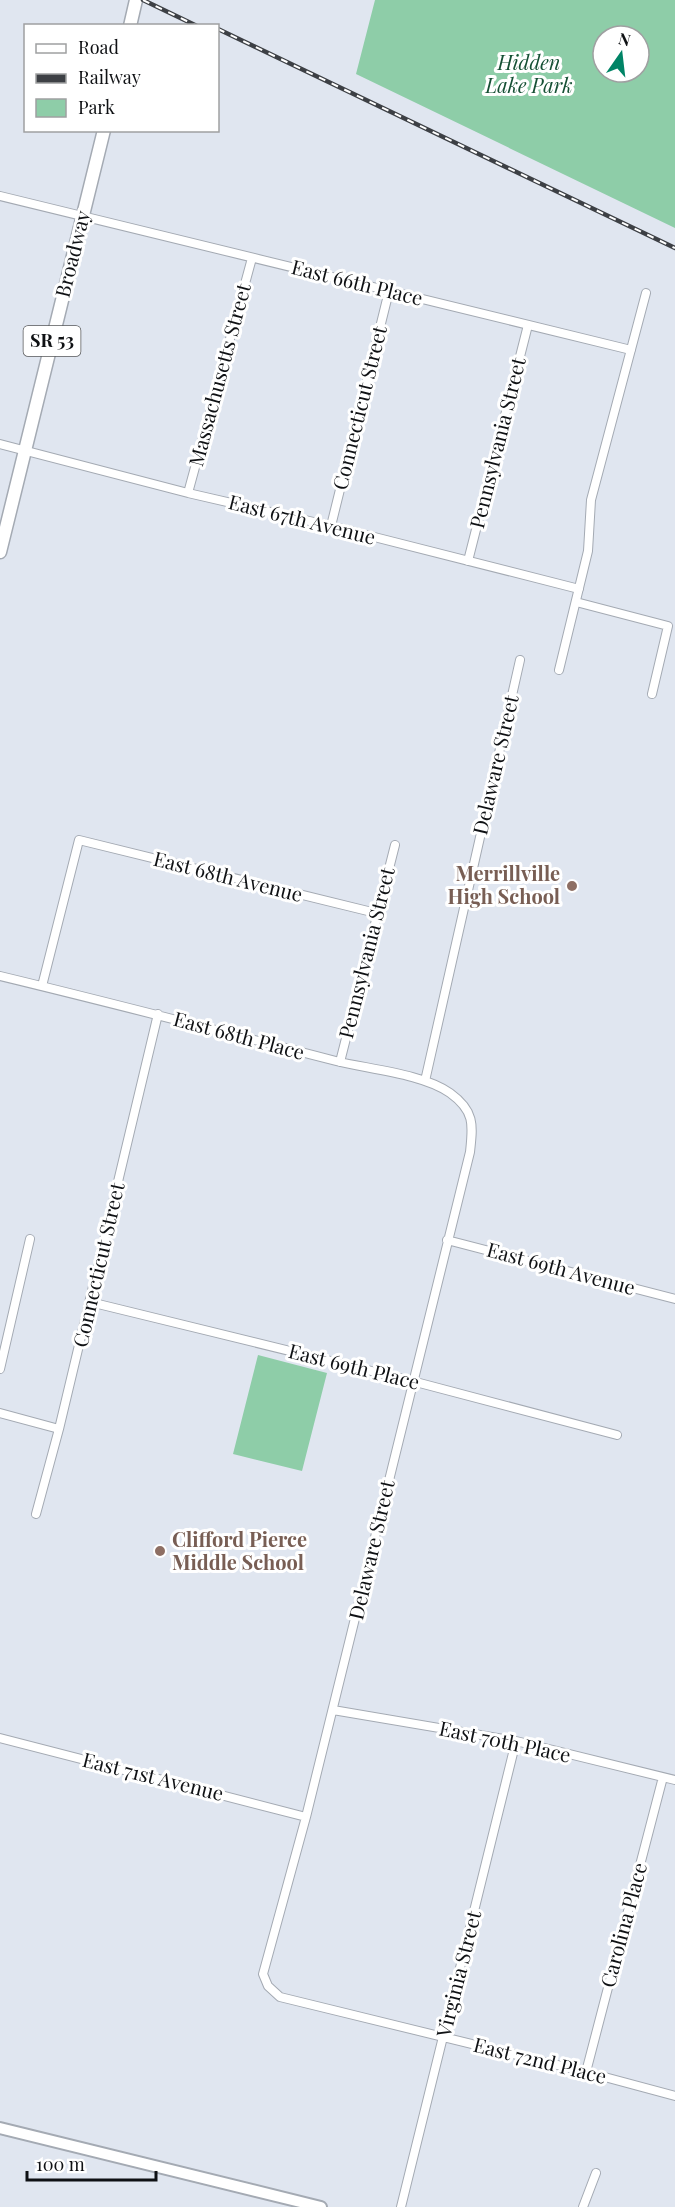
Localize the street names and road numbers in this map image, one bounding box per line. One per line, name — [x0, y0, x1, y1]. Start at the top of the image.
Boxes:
street label: Broadway — [48, 207, 95, 300]
street label: East 66th Place — [289, 252, 426, 311]
street label: Massachusetts Street — [181, 279, 256, 469]
street label: Connecticut Street — [325, 322, 392, 492]
road number: SR 53 — [23, 326, 80, 356]
street label: Pennsylvania Street — [462, 353, 531, 531]
street label: East 67th Avenue — [226, 487, 379, 550]
street label: Delaware Street — [465, 691, 524, 837]
street label: East 68th Avenue — [151, 844, 306, 907]
street label: Pennsylvania Street — [331, 863, 400, 1041]
street label: East 68th Place — [171, 1004, 308, 1065]
street label: Connecticut Street — [65, 1179, 130, 1350]
street label: East 69th Avenue — [484, 1235, 639, 1300]
street label: East 69th Place — [286, 1336, 423, 1395]
street label: Delaware Street — [341, 1476, 400, 1622]
street label: East 70th Place — [437, 1713, 574, 1768]
street label: East 71st Avenue — [80, 1745, 227, 1806]
street label: Carolina Place — [593, 1859, 652, 1990]
street label: Virginia Street — [429, 1907, 487, 2041]
street label: East 72nd Place — [471, 2030, 610, 2089]

